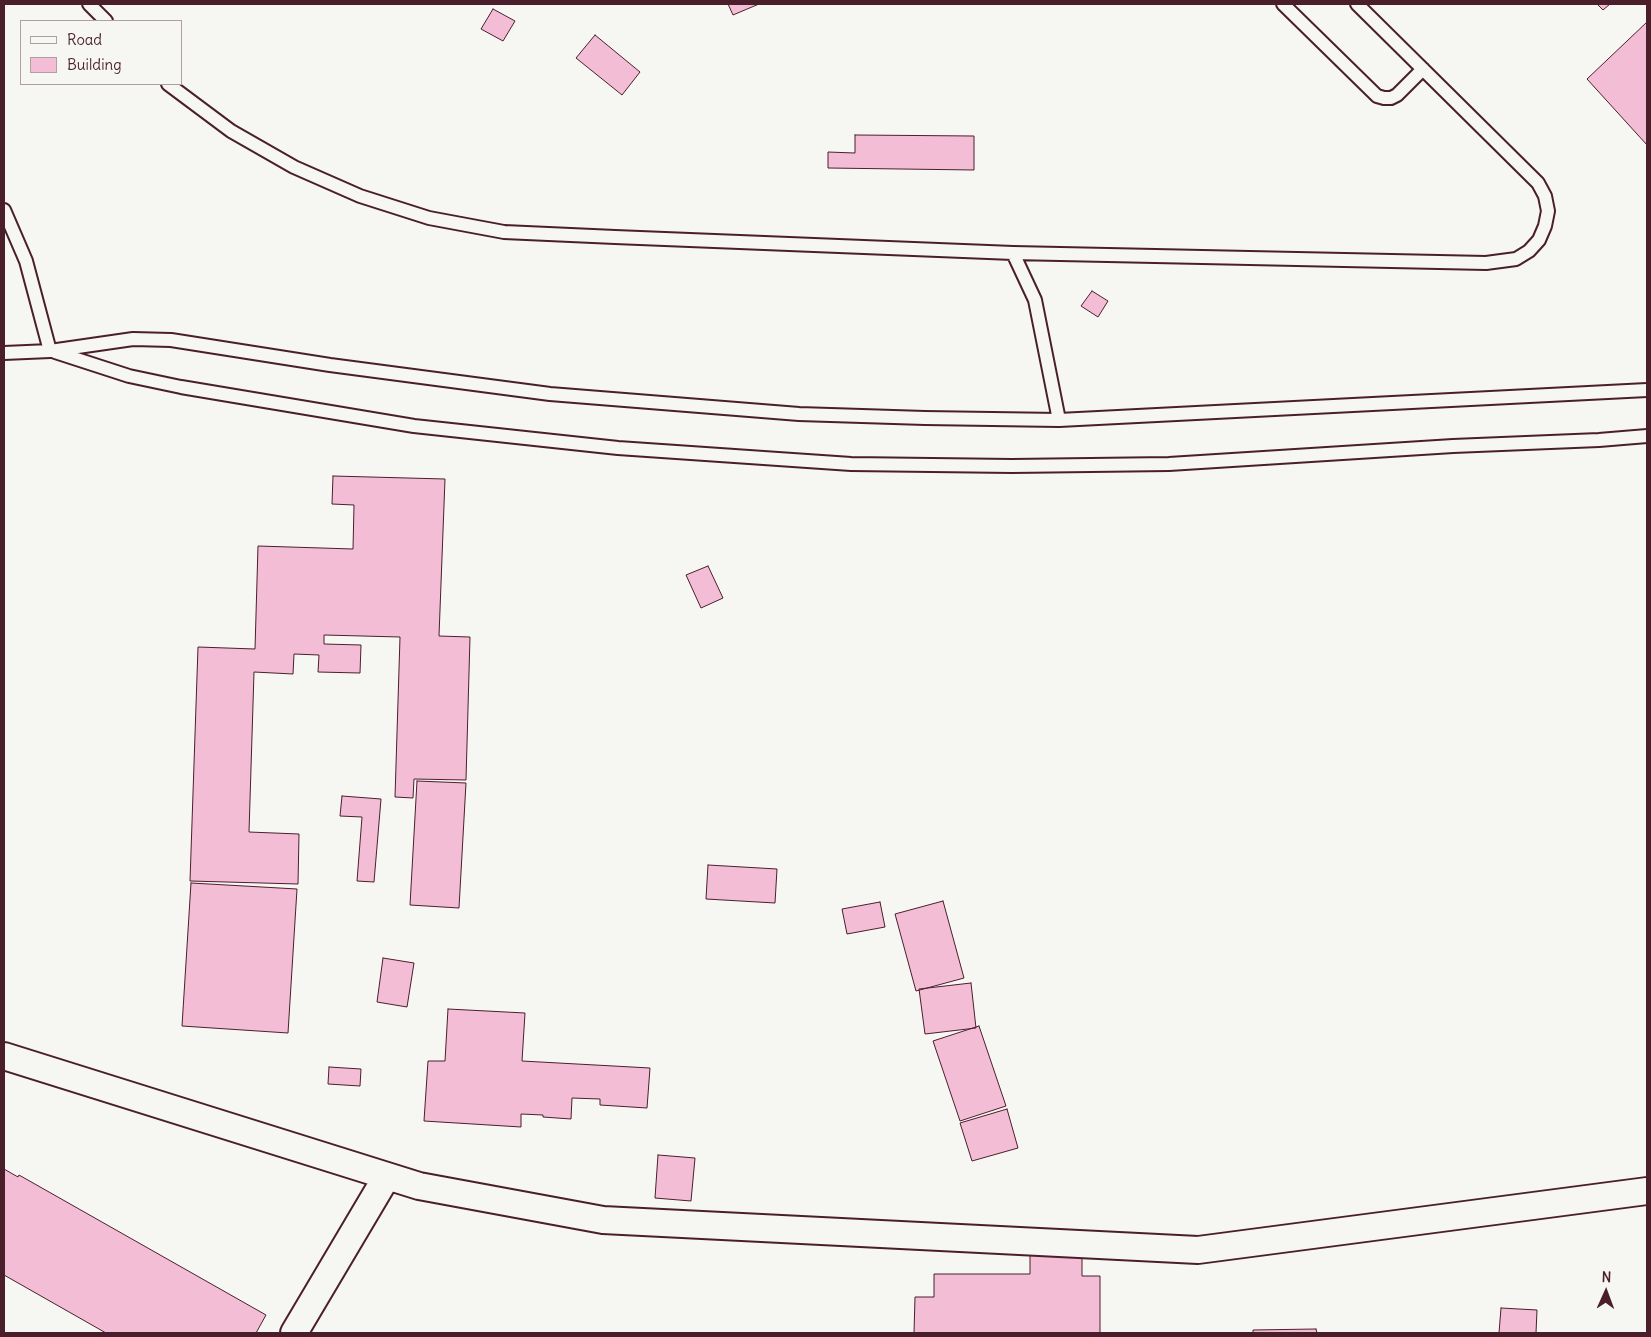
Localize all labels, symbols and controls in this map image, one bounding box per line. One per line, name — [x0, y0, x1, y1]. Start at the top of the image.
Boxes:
legend — [20, 20, 182, 85]
text: Road — [67, 30, 102, 49]
text: Building — [67, 55, 122, 74]
north arrow — [1581, 1267, 1631, 1317]
text: N — [1601, 1268, 1612, 1286]

